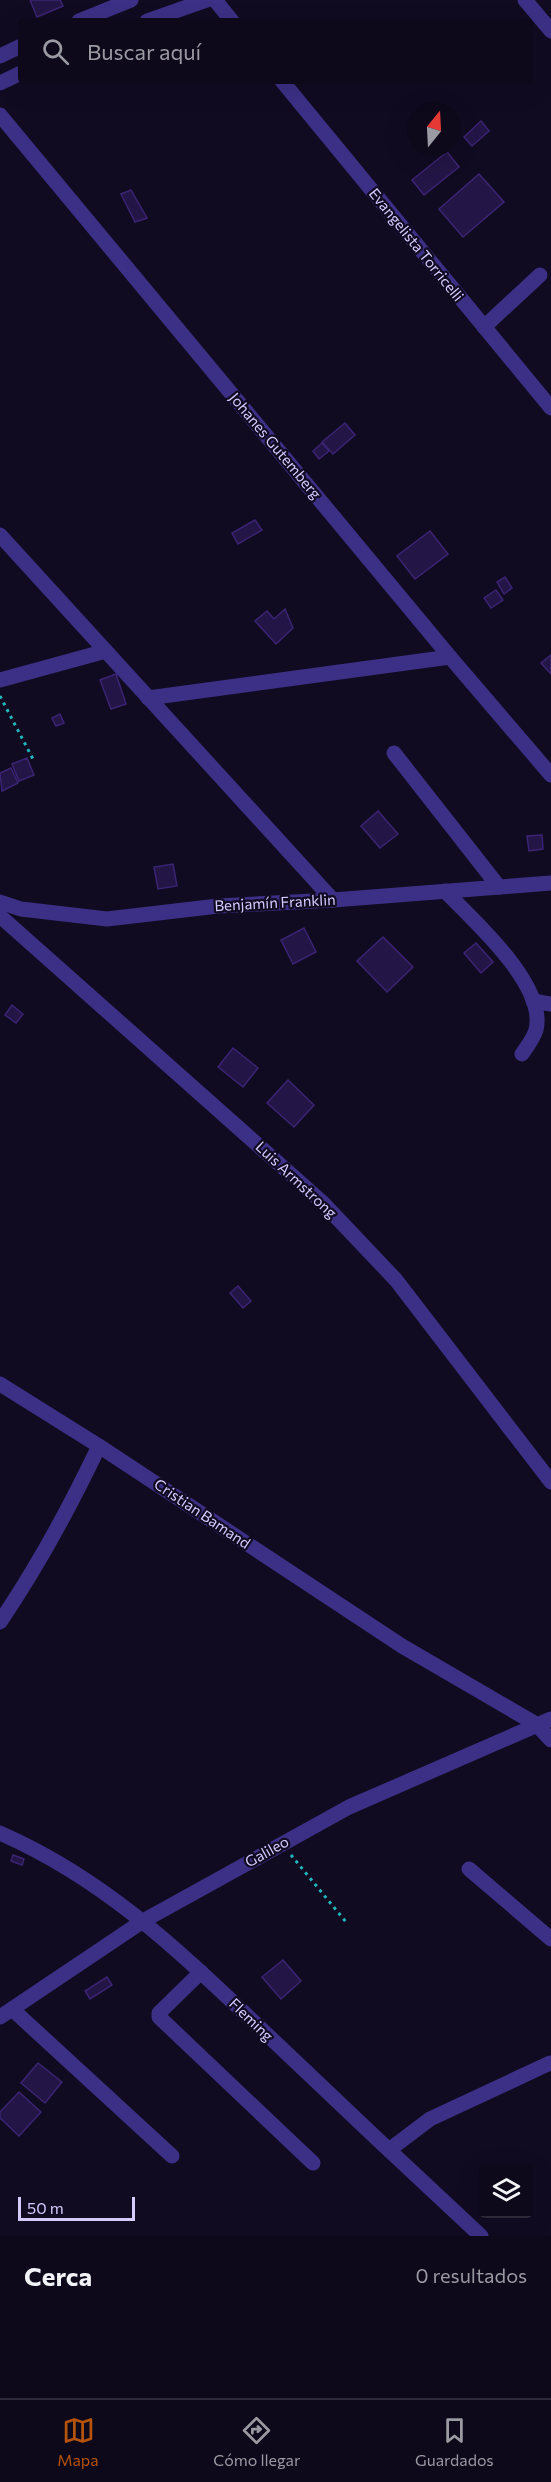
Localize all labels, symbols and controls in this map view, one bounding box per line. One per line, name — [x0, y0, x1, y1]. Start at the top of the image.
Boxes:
search box — [18, 18, 533, 84]
icon: search — [39, 35, 72, 68]
text: Buscar aquí — [87, 38, 201, 65]
north arrow — [407, 102, 461, 156]
street label: Evangelista Torricelli — [366, 184, 468, 304]
street label: Johanes Gutemberg — [226, 389, 326, 502]
street label: Benjamín Franklin — [214, 890, 336, 914]
street label: Luis Armstrong — [252, 1137, 341, 1221]
street label: Cristian Bamand — [151, 1474, 254, 1552]
street label: Galileo — [242, 1832, 292, 1870]
street label: Fleming — [226, 1994, 277, 2045]
map controls — [479, 2164, 533, 2218]
button: layers — [479, 2164, 533, 2218]
scale bar — [18, 2194, 135, 2222]
text: 50 m — [27, 2198, 64, 2217]
text: Cerca — [24, 2260, 92, 2291]
text: 0 resultados — [416, 2263, 527, 2287]
tab: Mapa — [57, 2414, 99, 2469]
tab: Cómo llegar — [213, 2414, 300, 2469]
tab: Guardados — [415, 2414, 494, 2469]

